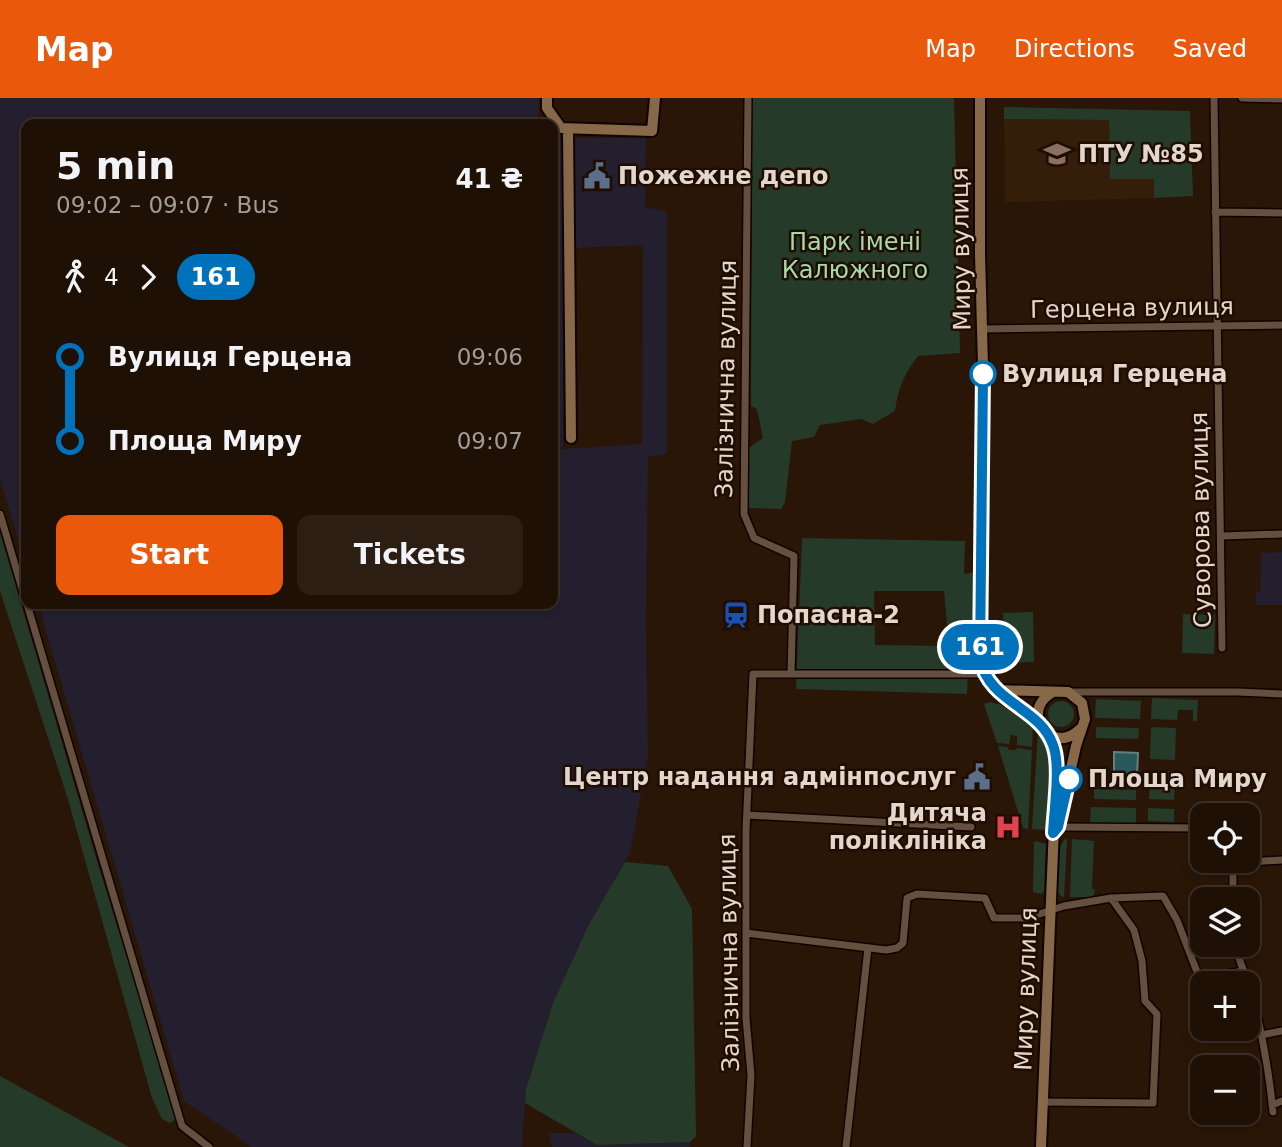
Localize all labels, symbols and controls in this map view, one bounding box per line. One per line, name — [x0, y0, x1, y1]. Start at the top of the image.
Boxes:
text: Map — [35, 30, 114, 69]
text: Map — [925, 35, 976, 63]
text: Directions — [1014, 35, 1135, 63]
text: Saved — [1173, 35, 1247, 63]
school or university icon: ПТУ №85 — [1042, 139, 1072, 169]
place label: ПТУ №85 — [1078, 140, 1204, 168]
text: 5 min — [56, 144, 175, 188]
public building icon: Пожежне депо — [582, 161, 612, 191]
place label: Пожежне депо — [618, 162, 829, 190]
text: 41 ₴ — [455, 164, 523, 194]
street label: Миру вулиця — [946, 167, 976, 331]
text: 09:02 – 09:07 · Bus — [56, 192, 279, 218]
park label: Парк імені Калюжного — [782, 228, 928, 284]
icon: walk — [56, 258, 94, 296]
icon: forward — [129, 258, 167, 296]
street label: Залізнична вулиця — [710, 260, 742, 498]
text: 161 — [191, 263, 241, 291]
text: 4 — [104, 264, 119, 290]
street label: Герцена вулиця — [1030, 292, 1234, 324]
text: Вулиця Герцена — [108, 342, 352, 372]
text: 09:06 — [457, 344, 523, 370]
place label: Вулиця Герцена — [1002, 360, 1227, 388]
marker: Вулиця Герцена — [970, 361, 996, 387]
street label: Суворова вулиця — [1185, 412, 1217, 628]
text: Площа Миру — [108, 426, 302, 456]
text: 09:07 — [457, 428, 523, 454]
button: Start — [56, 515, 283, 595]
button: Tickets — [297, 515, 523, 595]
station icon: Попасна-2 — [721, 600, 751, 630]
place label: Попасна-2 — [757, 601, 900, 629]
line badge: 161 — [940, 624, 1020, 670]
text: 161 — [955, 633, 1005, 661]
public building icon: Центр надання адмінпослуг — [962, 762, 992, 792]
place label: Центр надання адмінпослуг — [563, 763, 956, 791]
place label: Площа Миру — [1088, 765, 1267, 793]
marker: Площа Миру — [1056, 766, 1082, 792]
place label: Дитяча поліклініка — [829, 799, 987, 855]
map controls — [1190, 803, 1260, 1125]
button: locate — [1190, 803, 1260, 873]
hospital icon: Дитяча поліклініка — [993, 812, 1023, 842]
street label: Залізнична вулиця — [713, 834, 745, 1072]
button: layers — [1190, 887, 1260, 957]
street label: Миру вулиця — [1009, 907, 1043, 1071]
button: + — [1190, 971, 1260, 1041]
button: − — [1190, 1055, 1260, 1125]

